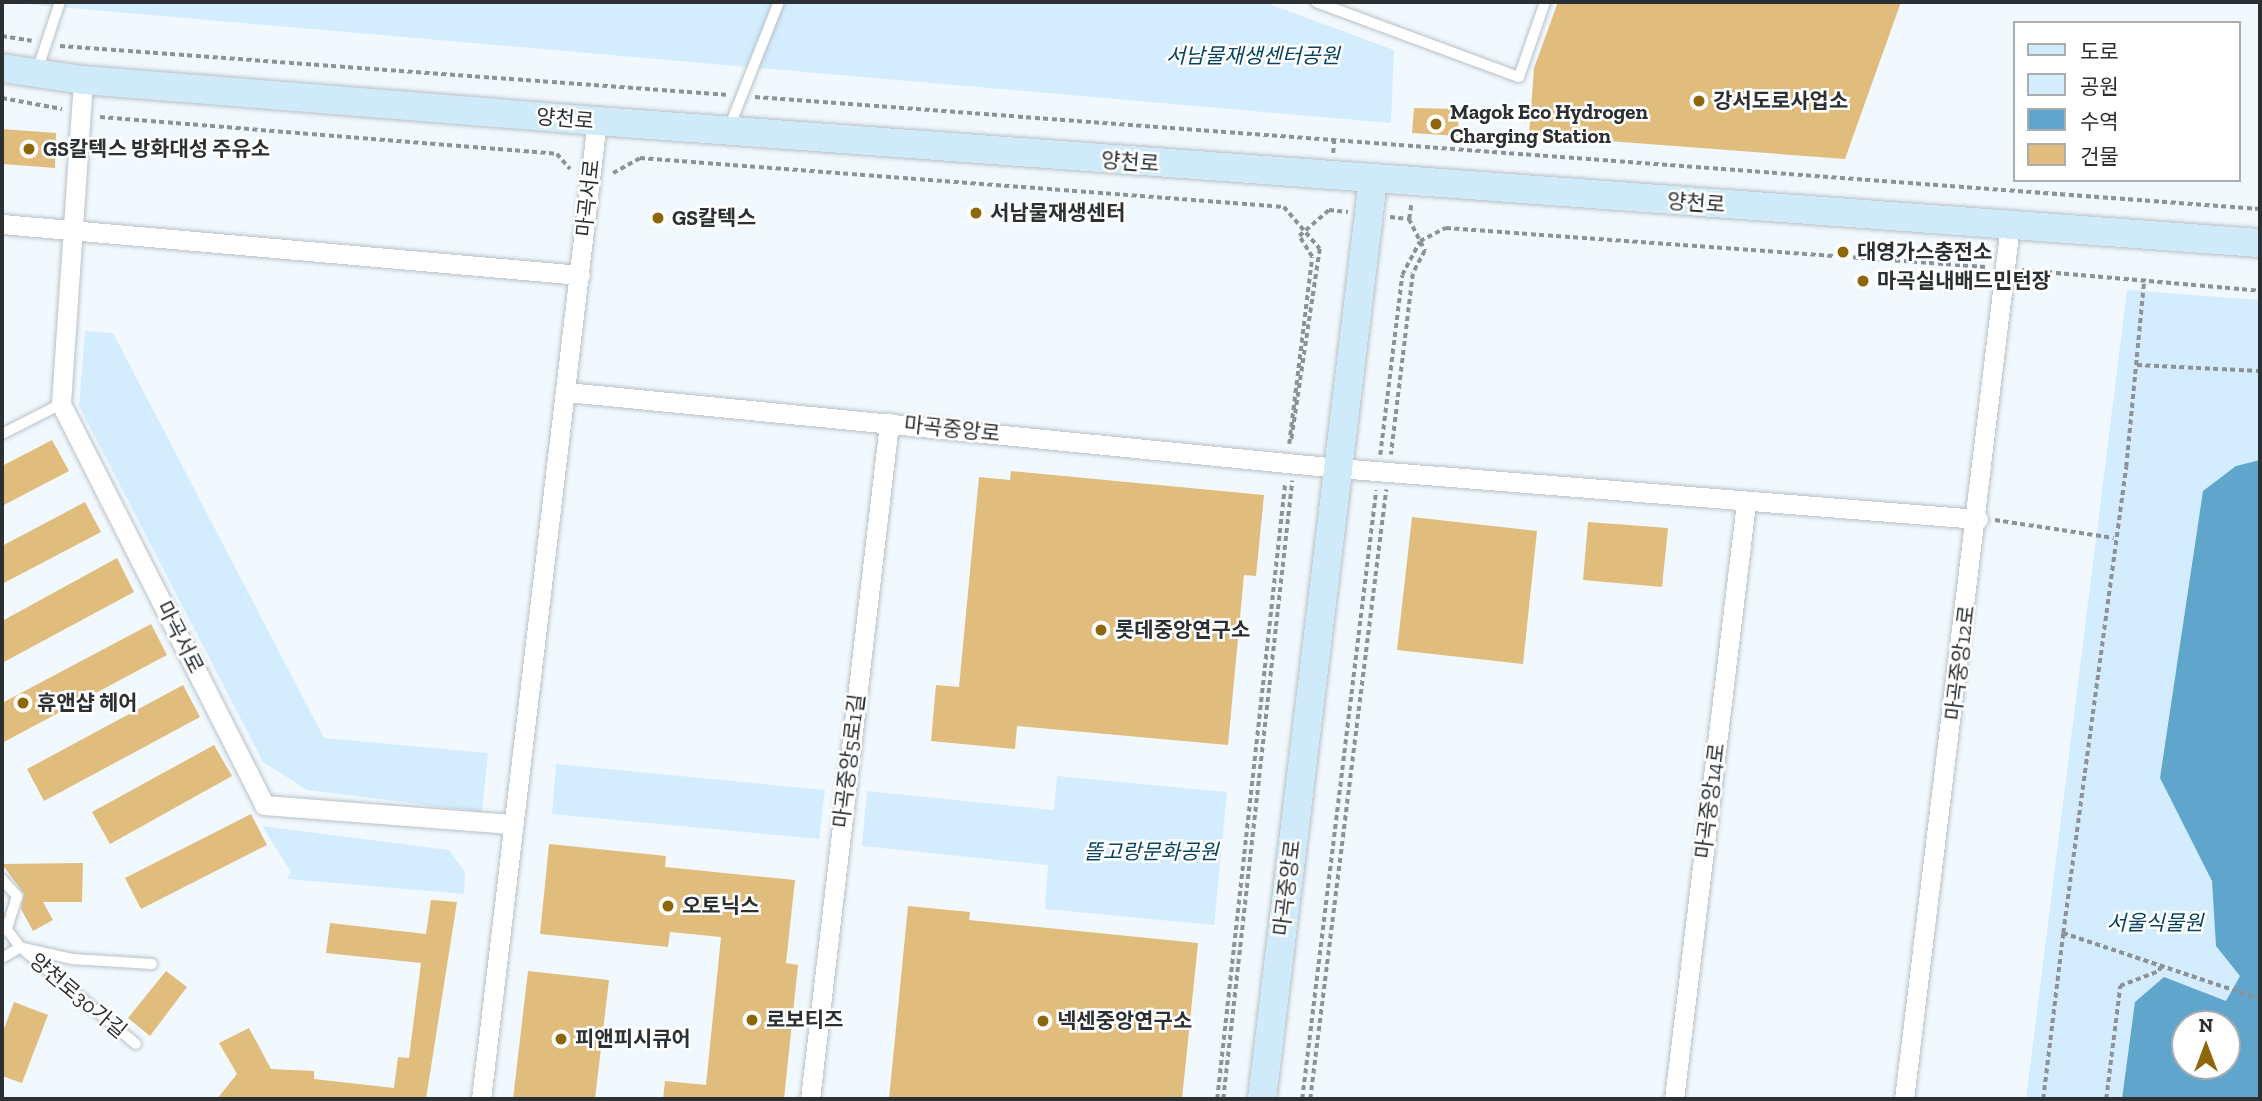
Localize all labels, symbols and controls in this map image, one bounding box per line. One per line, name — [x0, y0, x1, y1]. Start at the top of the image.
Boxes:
legend — [2014, 21, 2241, 182]
text: 도로 — [2080, 39, 2119, 64]
park label: 서남물재생센터공원 — [1166, 43, 1340, 69]
text: 공원 — [2080, 74, 2119, 99]
place label: 강서도로사업소 — [1713, 88, 1848, 114]
marker: 강서도로사업소 — [1691, 93, 1707, 109]
place label: Magok Eco Hydrogen Charging Station — [1450, 99, 1648, 149]
street label: 양천로 — [535, 104, 595, 134]
text: 수역 — [2080, 109, 2119, 134]
marker: Magok Eco Hydrogen Charging Station — [1428, 116, 1444, 132]
place label: GS칼텍스 방화대성 주유소 — [43, 136, 270, 162]
marker: GS칼텍스 방화대성 주유소 — [21, 141, 37, 157]
text: 건물 — [2080, 144, 2119, 169]
street label: 양천로 — [1100, 147, 1160, 177]
street label: 마곡서로 — [571, 158, 605, 238]
street label: 양천로 — [1666, 188, 1726, 218]
place label: 서남물재생센터 — [990, 200, 1125, 226]
place label: GS칼텍스 — [672, 205, 756, 231]
marker: 서남물재생센터 — [968, 205, 984, 221]
marker: GS칼텍스 — [650, 210, 666, 226]
place label: 대영가스충전소 — [1857, 239, 1992, 265]
marker: 대영가스충전소 — [1835, 244, 1851, 260]
place label: 마곡실내배드민턴장 — [1877, 268, 2051, 294]
marker: 마곡실내배드민턴장 — [1855, 273, 1871, 289]
street label: 마곡중앙로 — [903, 411, 1001, 447]
street label: 마곡서로 — [151, 597, 209, 677]
street label: 마곡중앙12로 — [1940, 604, 1980, 722]
place label: 롯데중앙연구소 — [1115, 617, 1250, 643]
marker: 롯데중앙연구소 — [1093, 622, 1109, 638]
place label: 휴앤샵 헤어 — [37, 690, 138, 716]
street label: 마곡중앙5로1길 — [828, 693, 870, 829]
marker: 휴앤샵 헤어 — [15, 695, 31, 711]
street label: 마곡중앙14로 — [1690, 742, 1730, 860]
park label: 똘고랑문화공원 — [1083, 839, 1219, 865]
street label: 마곡중앙로 — [1269, 839, 1305, 937]
place label: 오토닉스 — [682, 893, 759, 919]
marker: 오토닉스 — [660, 898, 676, 914]
park label: 서울식물원 — [2107, 910, 2203, 936]
street label: 양천로30가길 — [24, 948, 132, 1044]
place label: 로보티즈 — [766, 1007, 843, 1033]
place label: 넥센중앙연구소 — [1057, 1008, 1192, 1034]
north arrow — [2171, 1010, 2241, 1080]
marker: 로보티즈 — [744, 1012, 760, 1028]
marker: 넥센중앙연구소 — [1035, 1013, 1051, 1029]
text: N — [2199, 1014, 2213, 1037]
place label: 피앤피시큐어 — [575, 1026, 691, 1052]
marker: 피앤피시큐어 — [553, 1031, 569, 1047]

